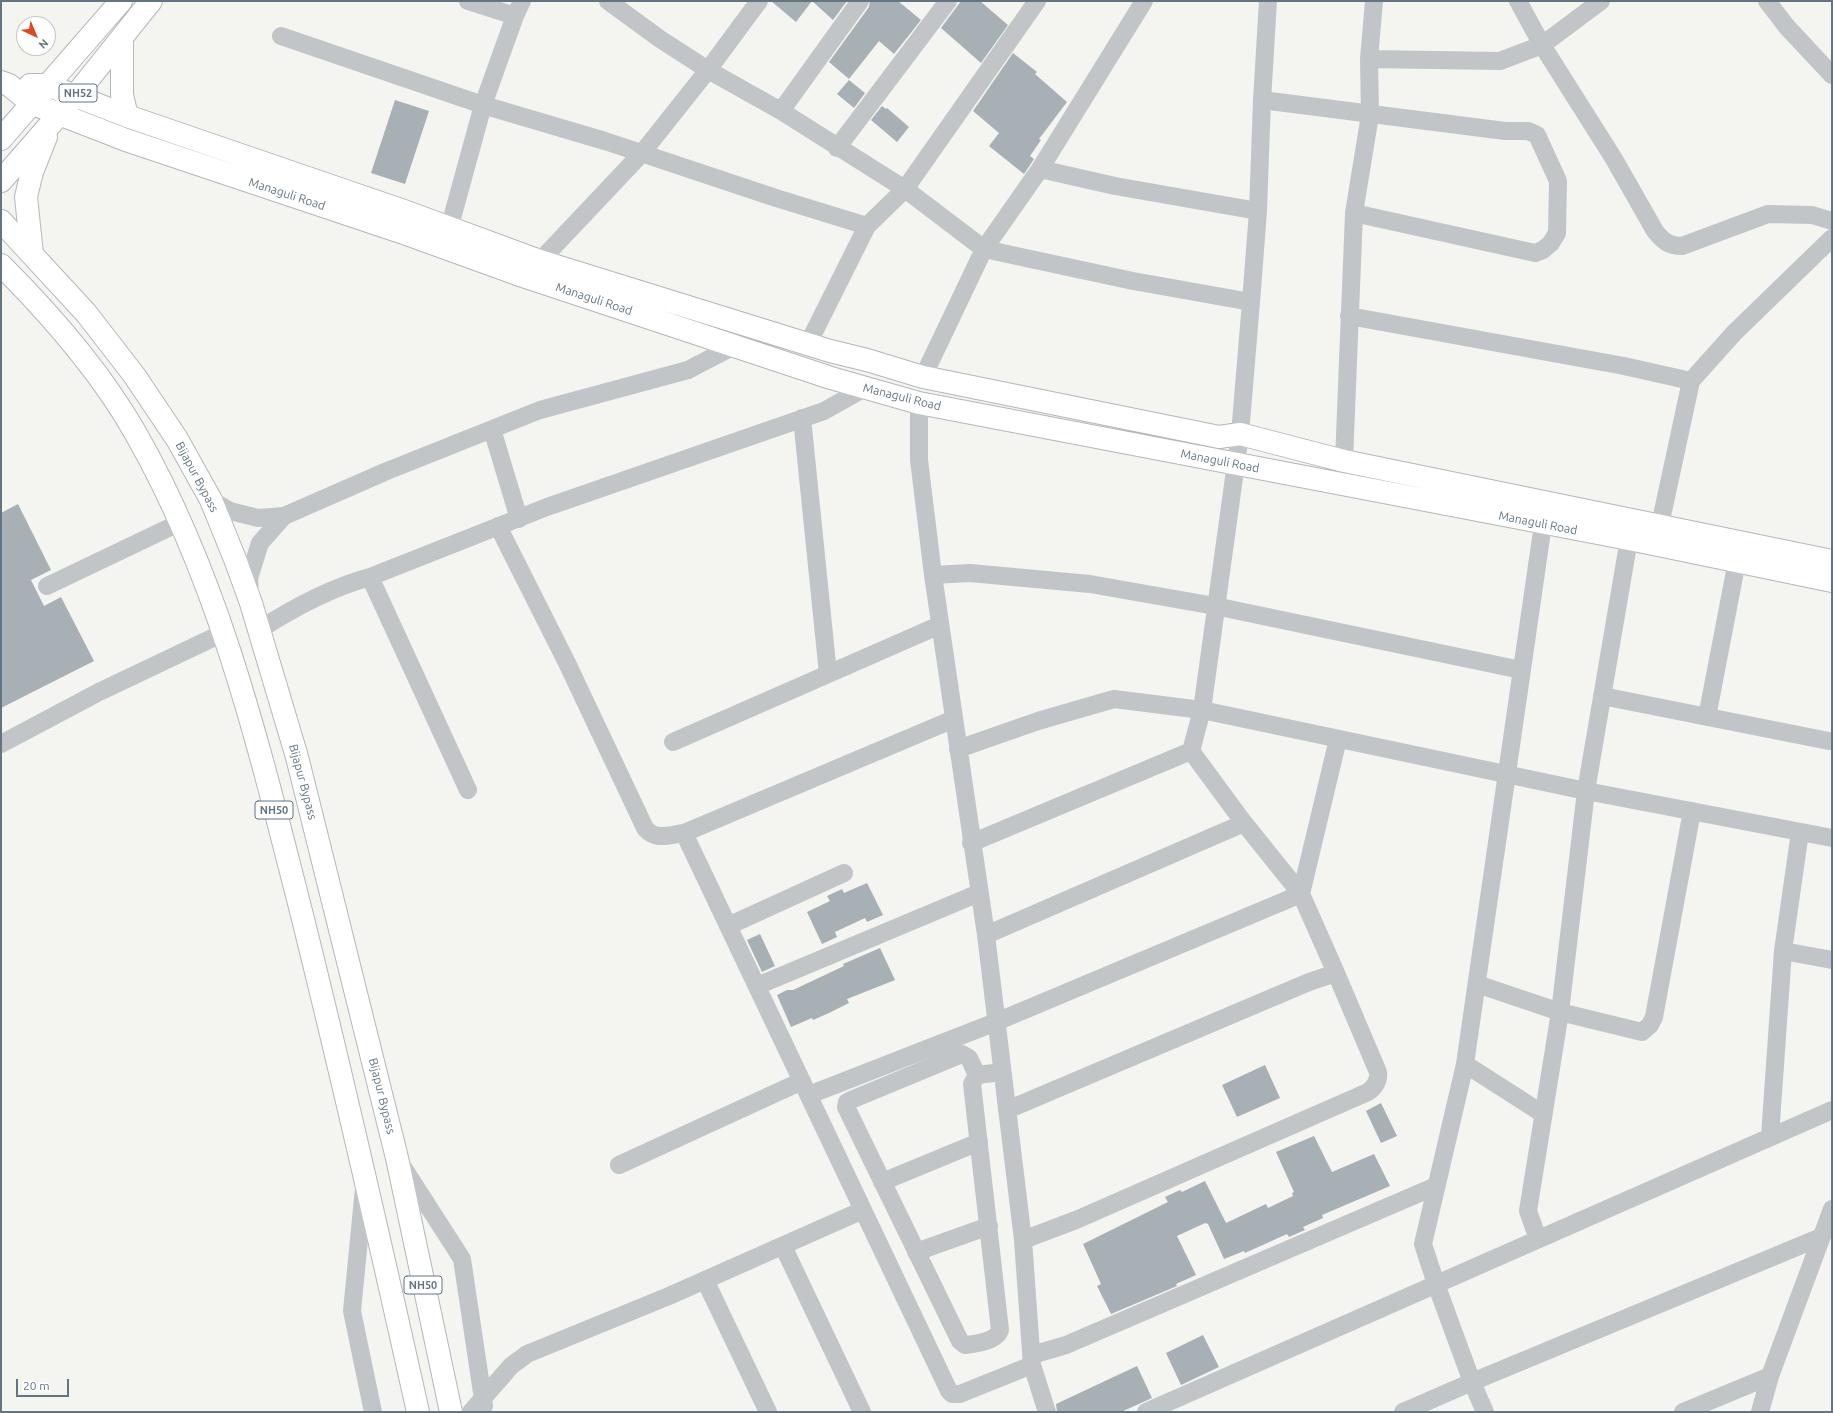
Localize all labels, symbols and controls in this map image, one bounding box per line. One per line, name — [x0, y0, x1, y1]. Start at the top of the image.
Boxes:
north arrow — [16, 16, 56, 56]
text: N — [37, 37, 51, 51]
road number: NH52 — [59, 84, 97, 102]
street label: Managuli Road — [247, 175, 327, 213]
street label: Managuli Road — [554, 280, 634, 318]
street label: Managuli Road — [862, 380, 942, 414]
street label: Bijapur Bypass — [172, 439, 222, 515]
street label: Managuli Road — [1179, 446, 1261, 476]
street label: Managuli Road — [1497, 508, 1579, 538]
street label: Bijapur Bypass — [286, 743, 320, 821]
road number: NH50 — [255, 801, 293, 819]
street label: Bijapur Bypass — [366, 1057, 398, 1135]
road number: NH50 — [404, 1276, 442, 1294]
scale bar — [18, 1371, 71, 1397]
text: 20 m — [23, 1379, 50, 1392]

